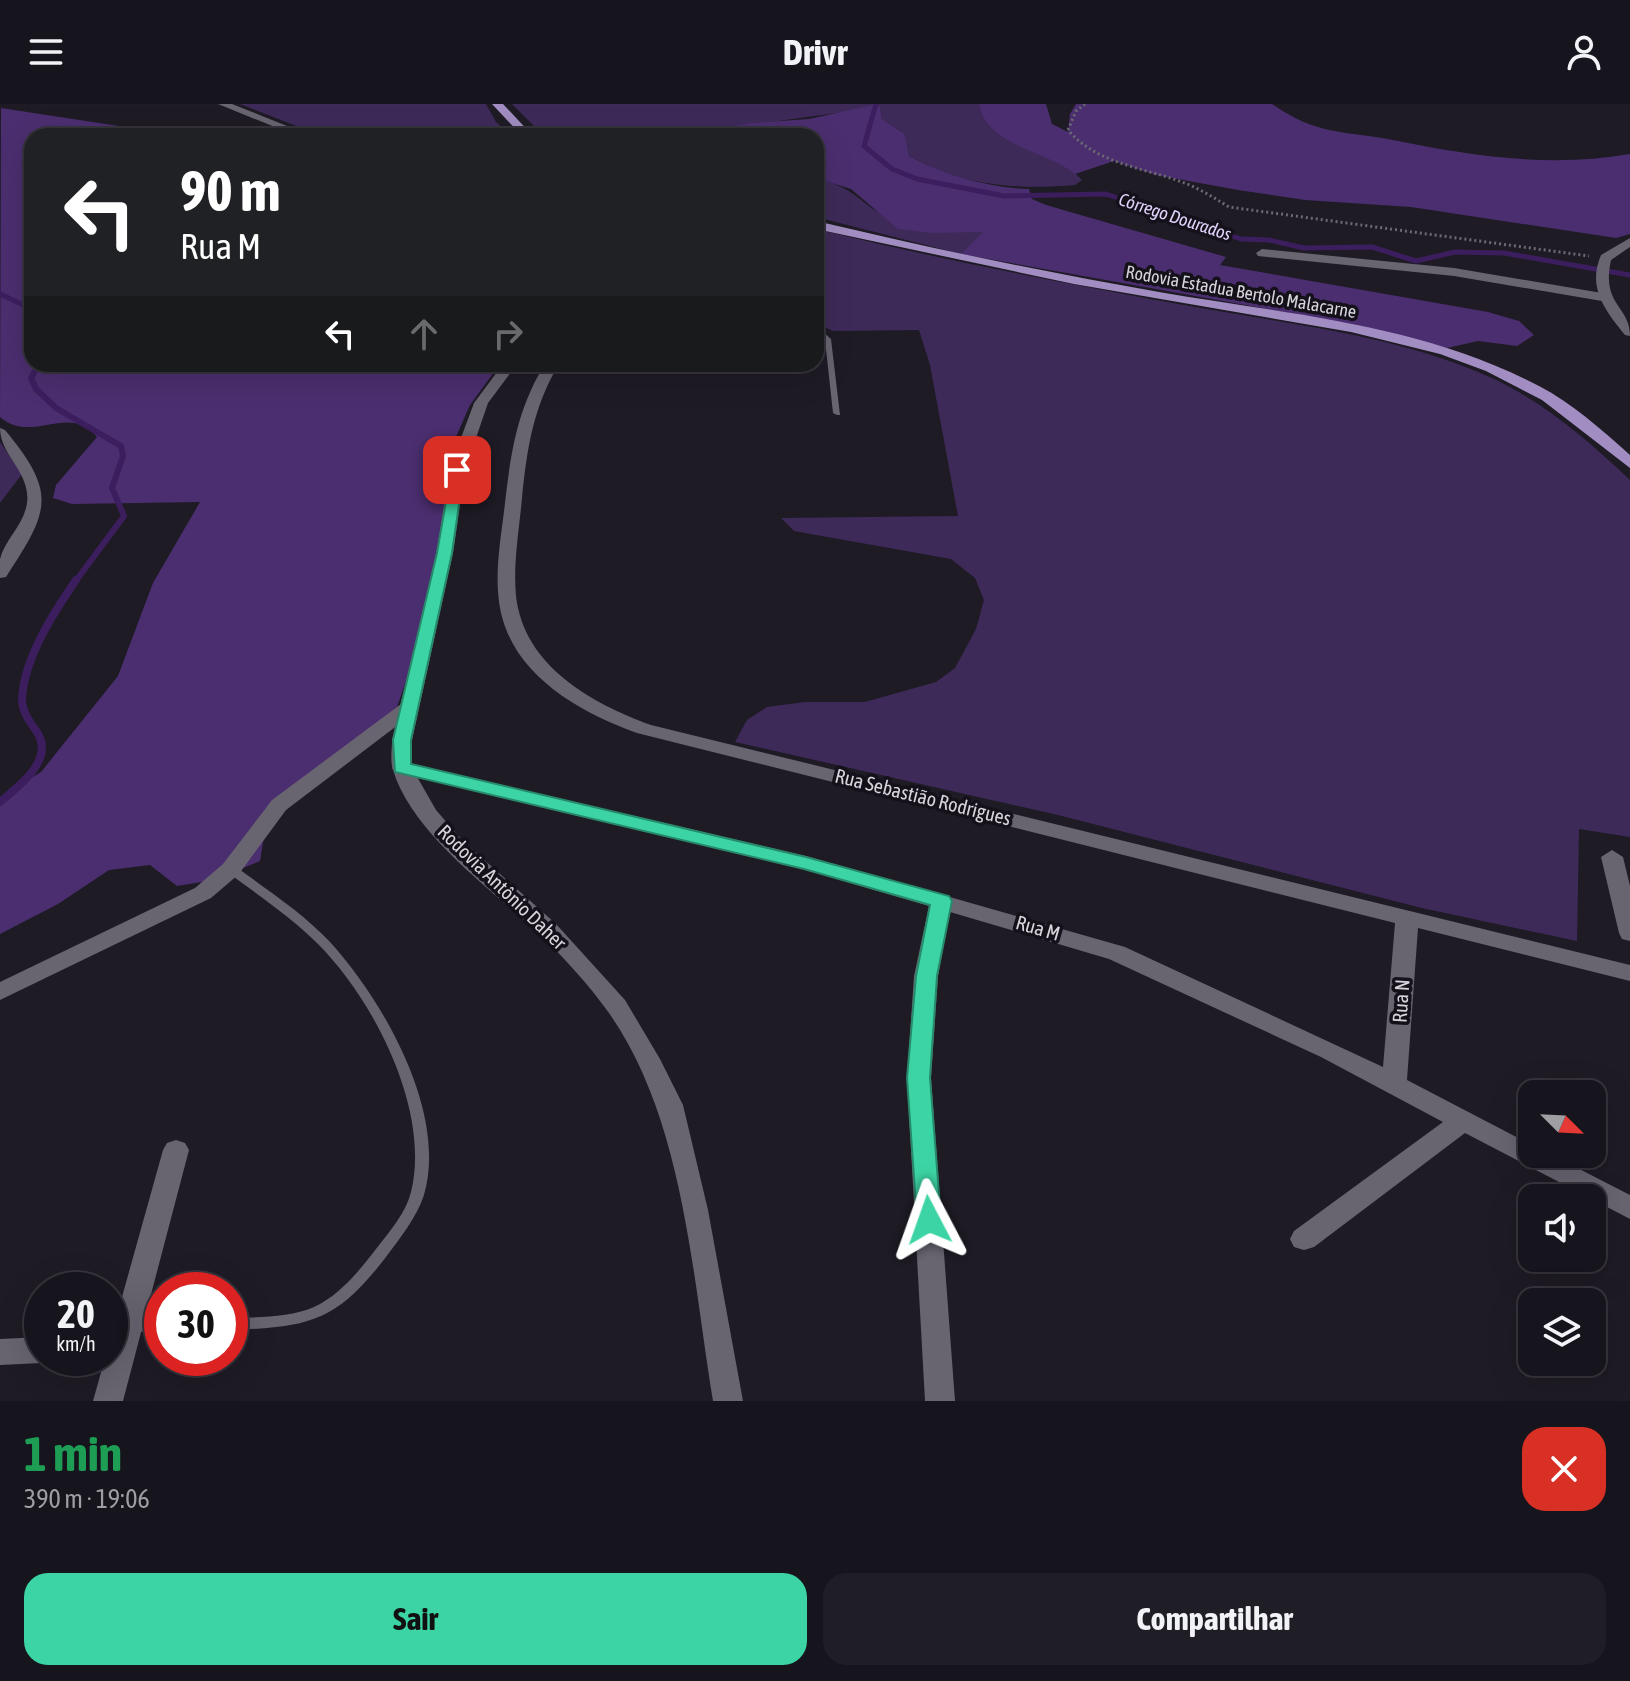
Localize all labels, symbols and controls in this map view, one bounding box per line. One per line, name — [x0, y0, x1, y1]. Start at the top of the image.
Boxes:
icon: menu — [24, 30, 68, 74]
icon: person — [1562, 30, 1606, 74]
text: Drivr — [783, 31, 847, 73]
text: 90 m — [180, 159, 281, 223]
icon: left — [48, 160, 152, 264]
water label: Córrego Dourados — [1116, 188, 1234, 245]
text: Rua M — [180, 225, 261, 267]
street label: Rodovia Estadua Bertolo Malacarne — [1124, 261, 1358, 322]
icon: left — [318, 312, 362, 356]
icon: ahead — [402, 312, 446, 356]
icon: right — [486, 312, 530, 356]
pin — [423, 436, 491, 504]
icon: arrive — [435, 448, 479, 492]
street label: Rua Sebastião Rodrigues — [833, 764, 1014, 830]
street label: Rodovia Antônio Daher — [434, 820, 572, 954]
street label: Rua M — [1013, 910, 1063, 945]
street label: Rua N — [1388, 978, 1413, 1023]
north arrow — [1518, 1080, 1606, 1168]
map controls — [1518, 1080, 1606, 1376]
position arrow — [887, 1178, 971, 1262]
button: sound — [1518, 1184, 1606, 1272]
speed limit sign: 30 — [144, 1272, 248, 1376]
button: layers — [1518, 1288, 1606, 1376]
text: 20 — [57, 1291, 95, 1336]
text: km/h — [56, 1332, 96, 1355]
text: 1 min — [24, 1426, 122, 1481]
button: close — [1522, 1427, 1606, 1511]
text: 390 m · 19:06 — [24, 1484, 150, 1514]
button: Sair — [24, 1573, 807, 1665]
button: Compartilhar — [823, 1573, 1606, 1665]

